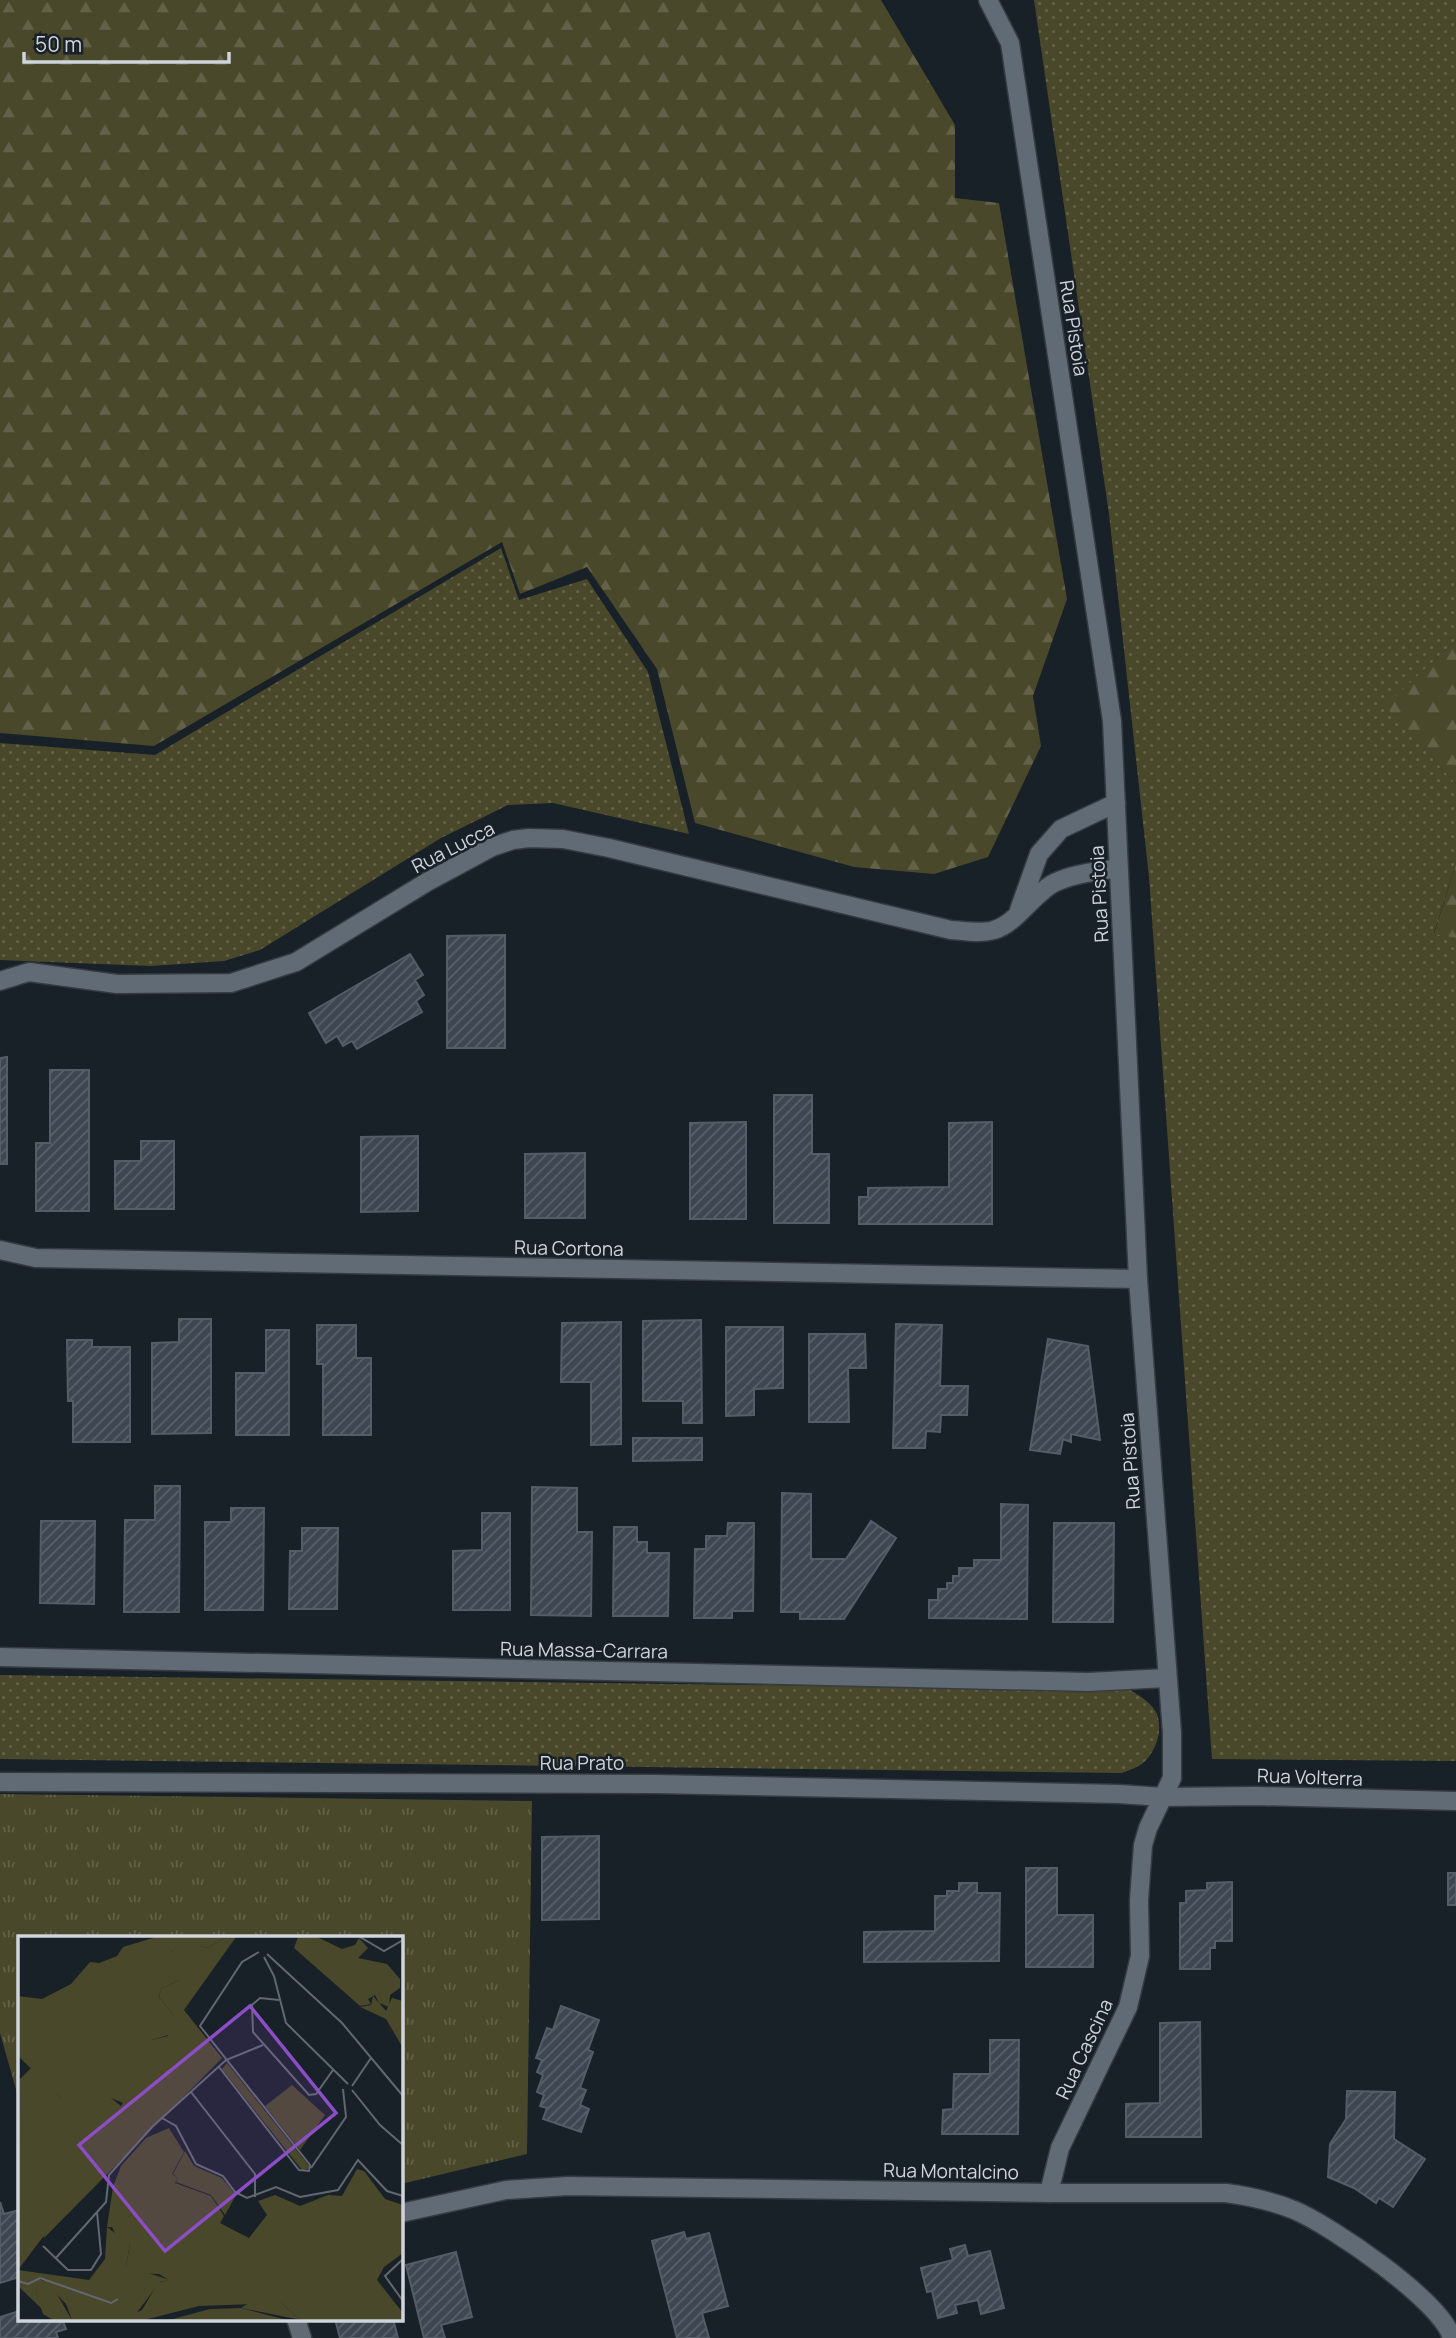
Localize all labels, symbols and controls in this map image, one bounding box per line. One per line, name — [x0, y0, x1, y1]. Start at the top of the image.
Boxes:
scale bar — [24, 21, 229, 65]
text: 50 m — [35, 30, 82, 58]
street label: Rua Pistoia — [1054, 278, 1094, 378]
street label: Rua Lucca — [407, 815, 499, 879]
street label: Rua Pistoia — [1083, 845, 1115, 943]
street label: Rua Cortona — [514, 1234, 624, 1262]
street label: Rua Pistoia — [1114, 1412, 1146, 1510]
street label: Rua Massa-Carrara — [500, 1636, 668, 1664]
street label: Rua Prato — [540, 1750, 624, 1776]
street label: Rua Volterra — [1257, 1762, 1363, 1792]
inset map — [18, 1936, 402, 2320]
street label: Rua Cascina — [1049, 1994, 1119, 2104]
street label: Rua Montalcino — [883, 2157, 1019, 2185]

